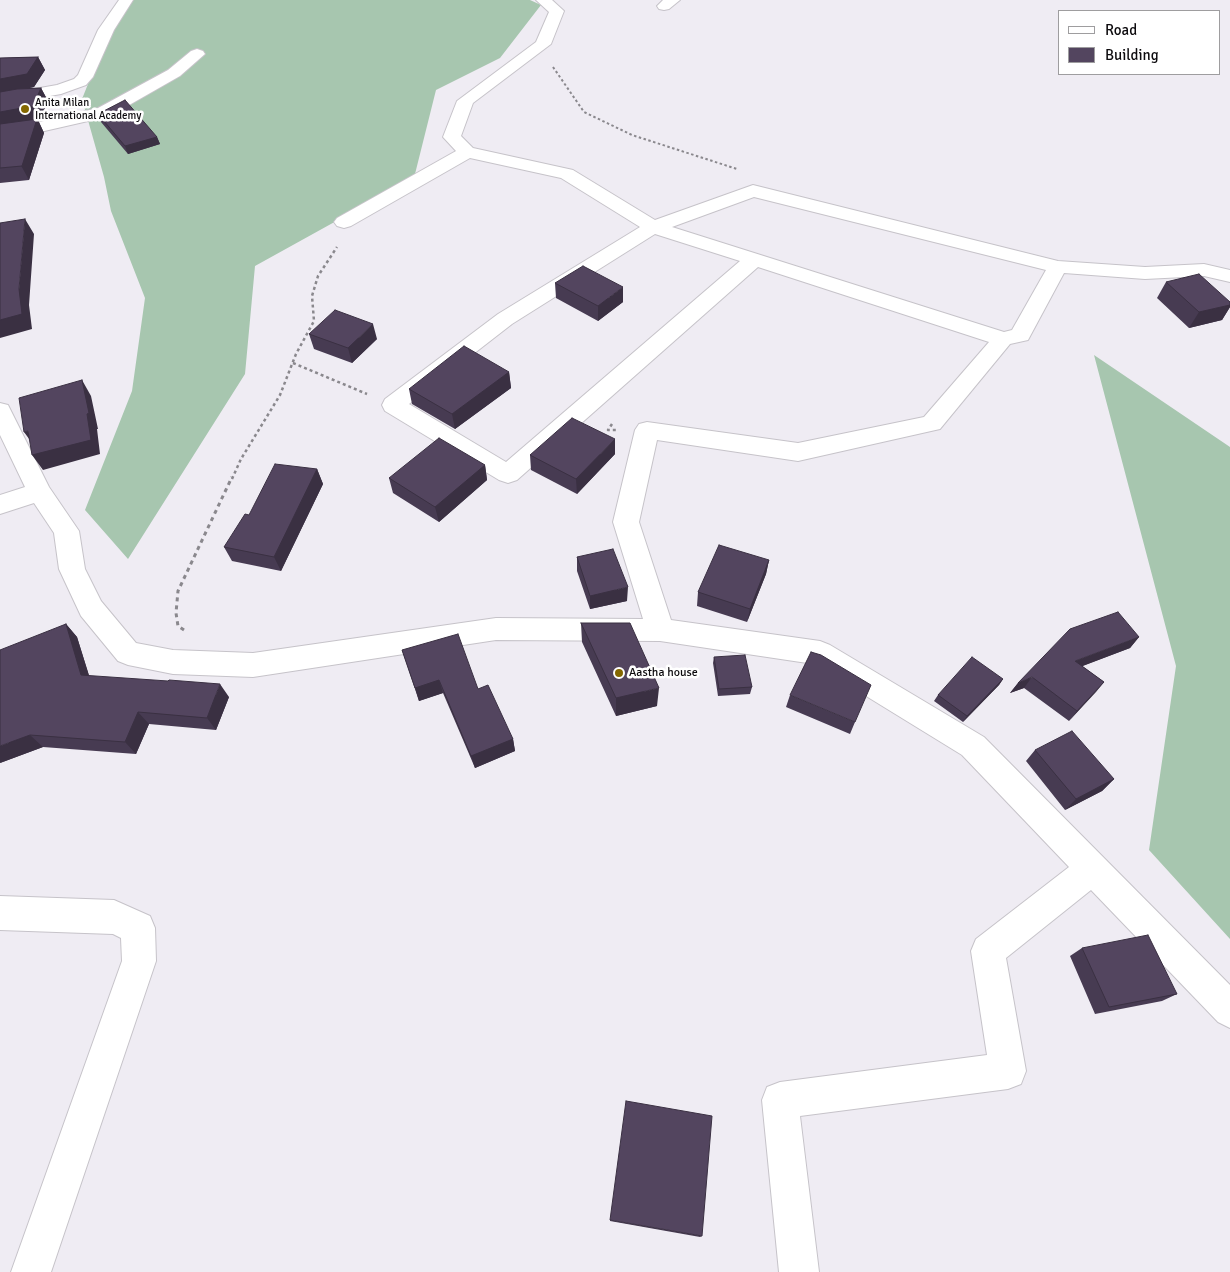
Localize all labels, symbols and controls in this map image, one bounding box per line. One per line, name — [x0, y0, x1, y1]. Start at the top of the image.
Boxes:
legend — [1058, 10, 1220, 75]
text: Road — [1105, 21, 1137, 39]
text: Building — [1105, 46, 1159, 64]
place label: Anita Milan International Academy — [35, 96, 141, 122]
marker: Anita Milan International Academy — [19, 103, 31, 115]
place label: Aastha house — [629, 666, 698, 680]
marker: Aastha house — [613, 667, 625, 679]

